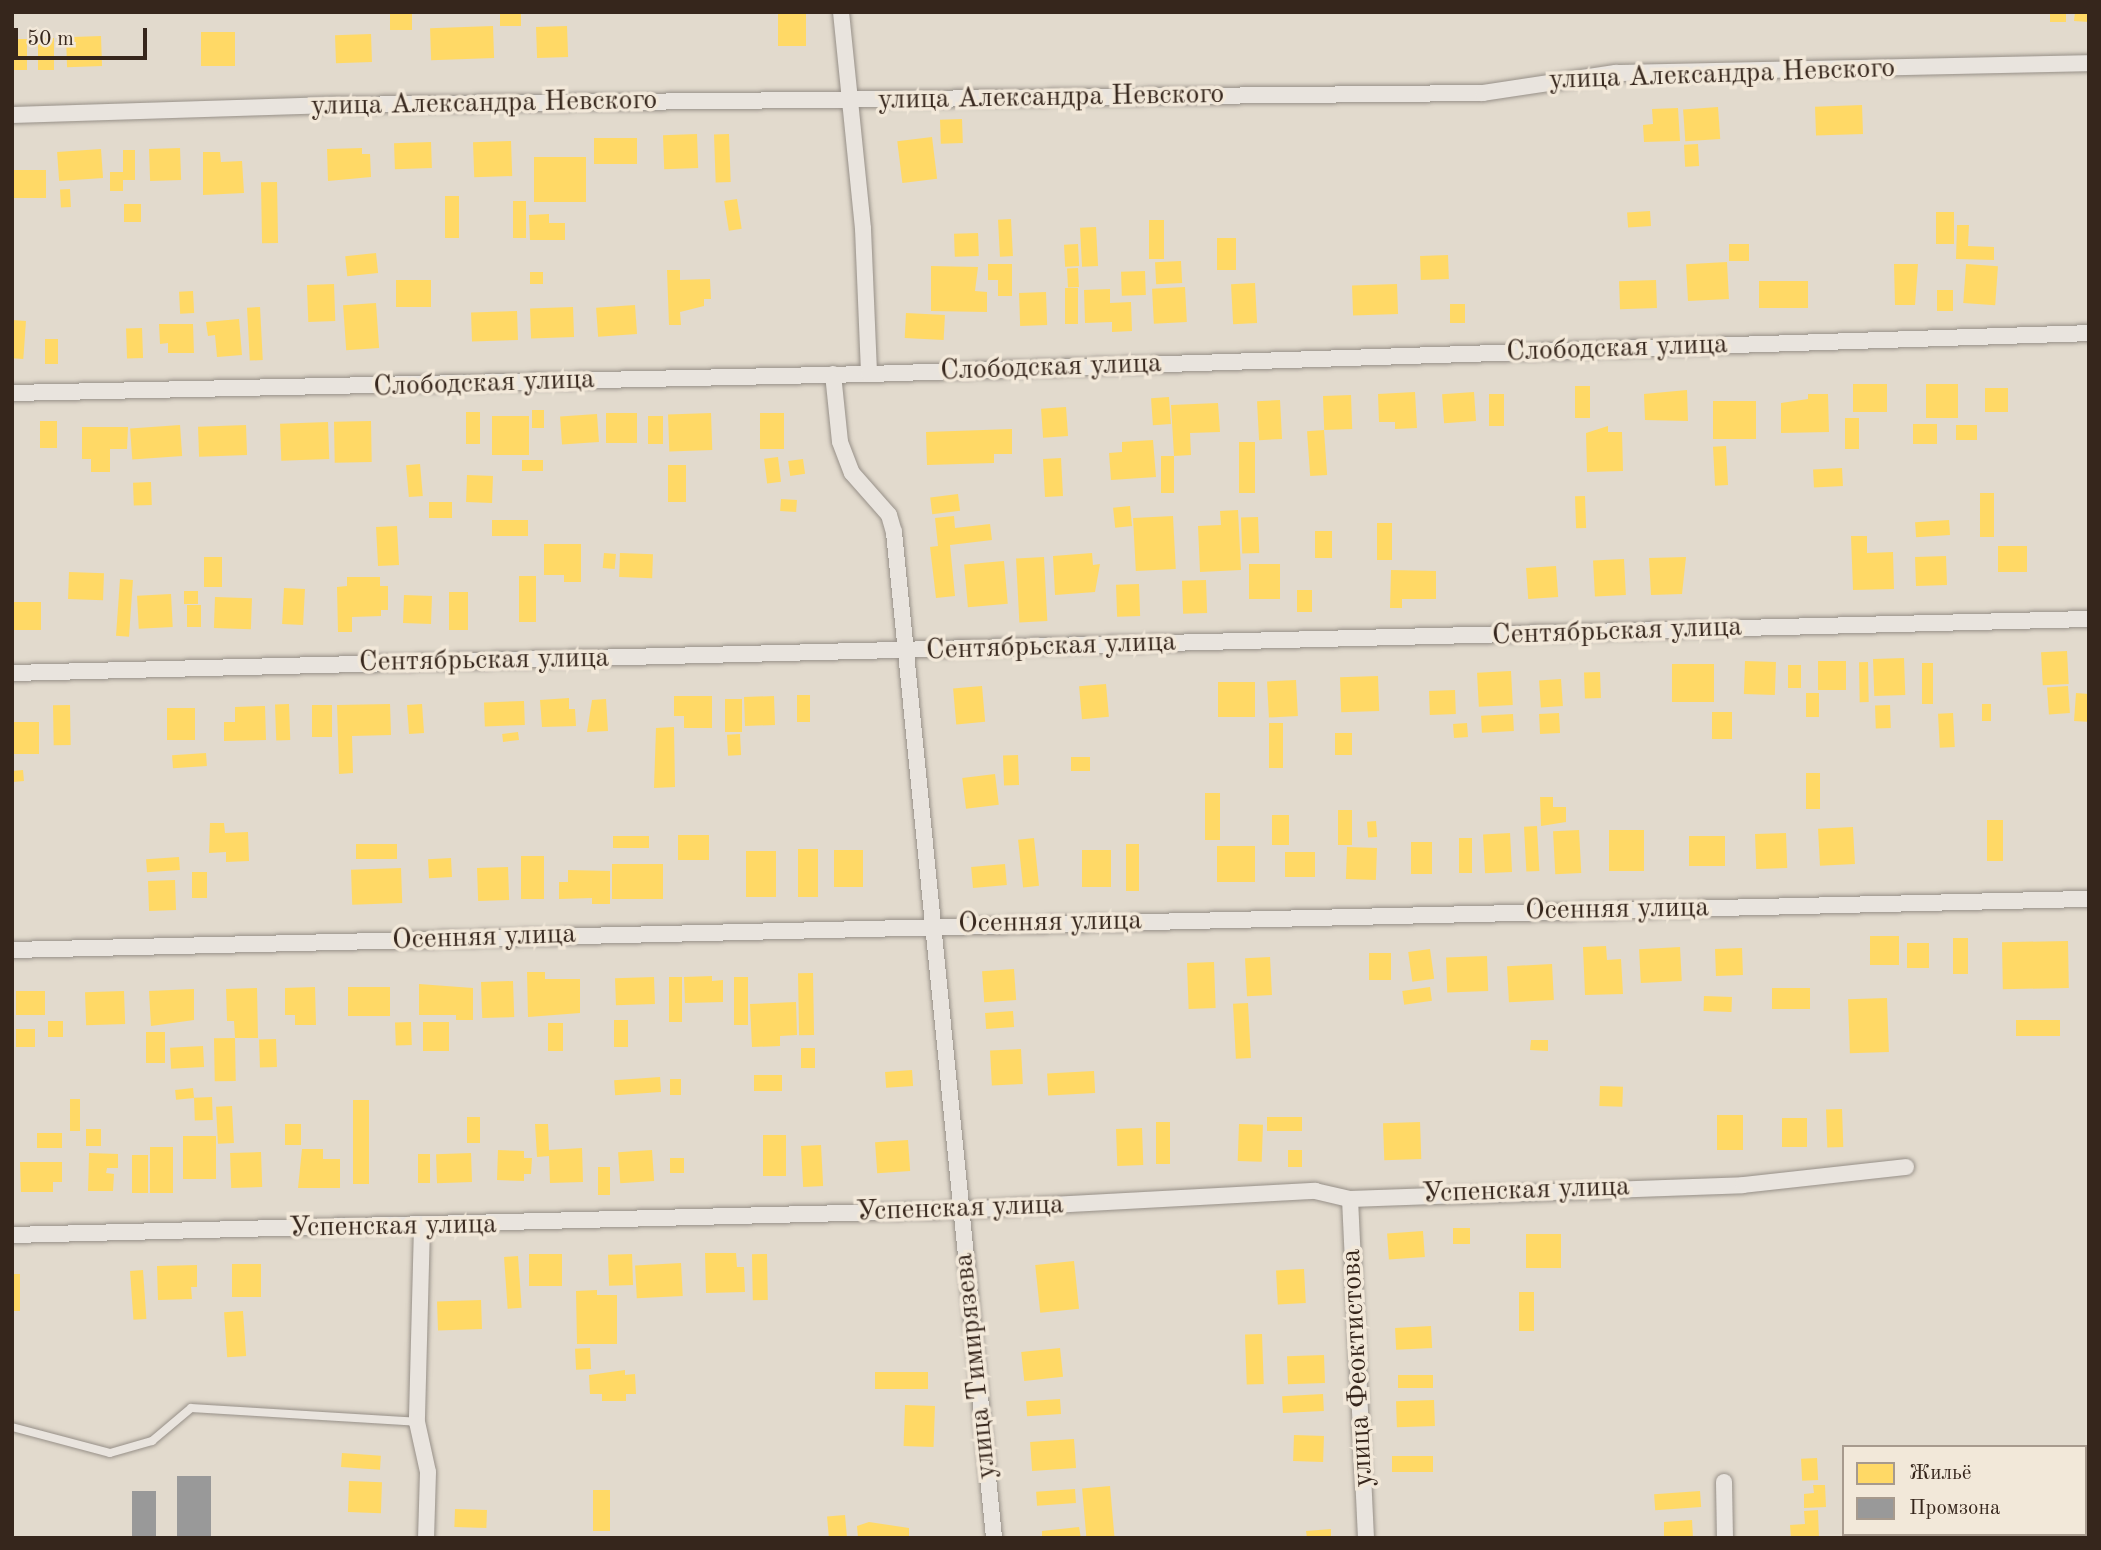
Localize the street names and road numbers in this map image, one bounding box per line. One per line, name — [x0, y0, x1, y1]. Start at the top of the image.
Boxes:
street label: улица Александра Невского — [1548, 52, 1896, 98]
street label: улица Александра Невского — [878, 78, 1224, 118]
street label: улица Александра Невского — [311, 84, 657, 124]
street label: Слободская улица — [1506, 328, 1728, 370]
street label: Слободская улица — [940, 347, 1162, 389]
street label: Слободская улица — [373, 363, 595, 405]
street label: Сентябрьская улица — [1491, 611, 1743, 653]
street label: Сентябрьская улица — [925, 626, 1177, 668]
street label: Сентябрьская улица — [359, 642, 609, 680]
street label: Осенняя улица — [1525, 892, 1709, 928]
street label: Осенняя улица — [958, 905, 1142, 941]
street label: Осенняя улица — [391, 918, 577, 958]
street label: Успенская улица — [1422, 1171, 1630, 1211]
street label: Успенская улица — [856, 1189, 1064, 1229]
street label: Успенская улица — [289, 1208, 497, 1246]
street label: улица Феоктистова — [1335, 1248, 1381, 1488]
street label: улица Тимирязева — [947, 1251, 1005, 1481]

